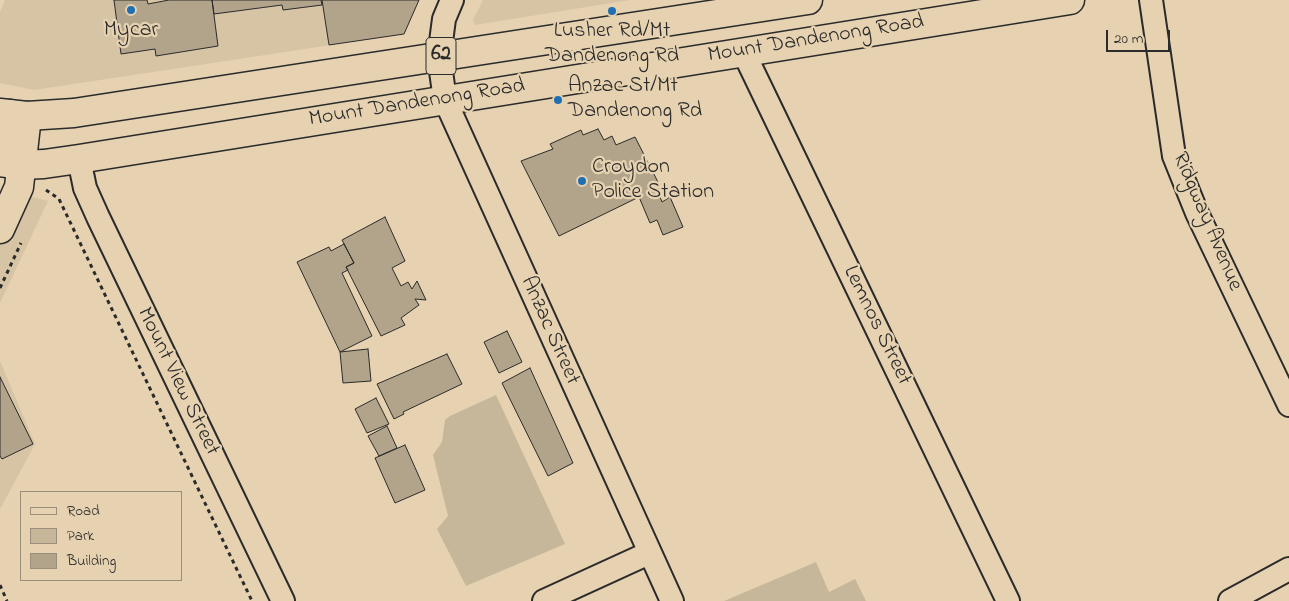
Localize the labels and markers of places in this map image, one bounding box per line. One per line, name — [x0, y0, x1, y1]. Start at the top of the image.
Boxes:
marker: Mycar — [125, 4, 137, 16]
marker: Lusher Rd/Mt Dandenong Rd — [606, 5, 618, 17]
place label: Mycar — [104, 18, 158, 44]
place label: Lusher Rd/Mt Dandenong Rd — [545, 19, 679, 70]
place label: Anzac St/Mt Dandenong Rd — [568, 74, 702, 125]
marker: Anzac St/Mt Dandenong Rd — [552, 94, 564, 106]
place label: Croydon Police Station — [592, 155, 714, 206]
marker: Croydon Police Station — [576, 175, 588, 187]

